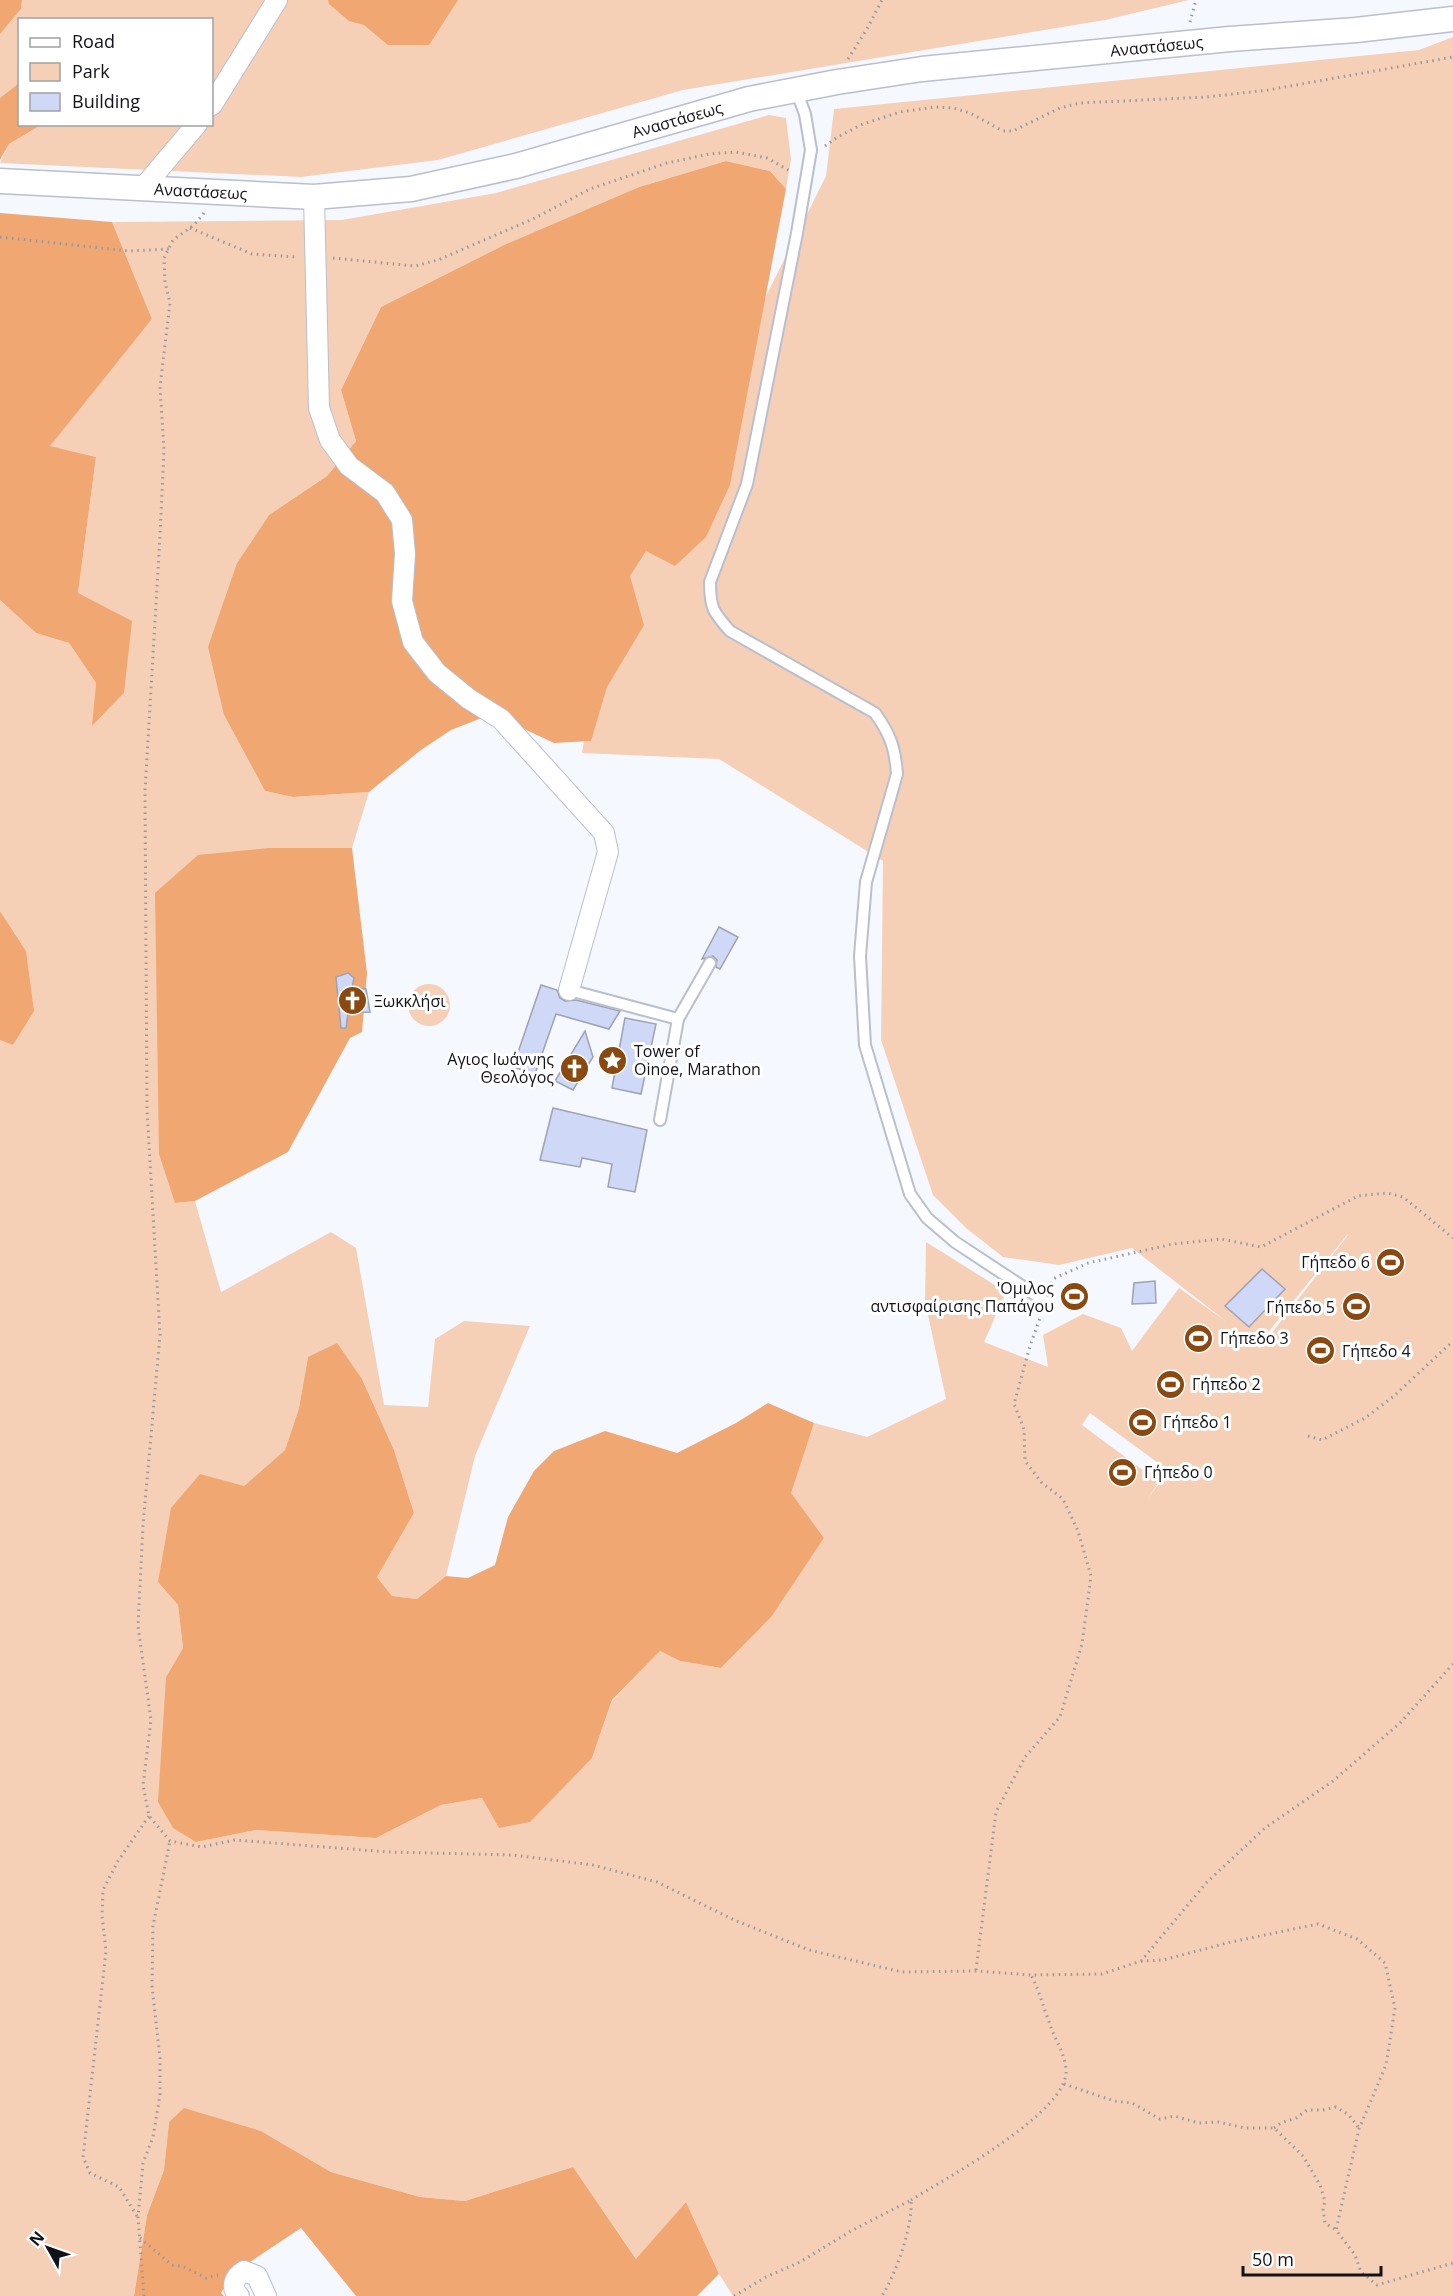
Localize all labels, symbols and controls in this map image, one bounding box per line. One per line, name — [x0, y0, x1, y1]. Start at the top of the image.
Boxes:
legend — [18, 18, 213, 126]
text: Road — [72, 29, 115, 53]
street label: Αναστάσεως — [1109, 31, 1204, 62]
text: Park — [72, 59, 110, 83]
text: Building — [72, 89, 140, 113]
street label: Αναστάσεως — [629, 96, 725, 143]
street label: Αναστάσεως — [154, 178, 248, 205]
church icon: Ξωκκλήσι — [337, 985, 369, 1017]
place label: Ξωκκλήσι — [374, 990, 446, 1012]
place label: Tower of Oinoe, Marathon — [634, 1040, 761, 1080]
place icon: Tower of Oinoe, Marathon — [597, 1044, 629, 1076]
place label: Αγιος Ιωάννης Θεολόγος — [447, 1048, 554, 1088]
church icon: Αγιος Ιωάννης Θεολόγος — [559, 1052, 591, 1084]
sports icon: Γήπεδο 6 — [1375, 1246, 1407, 1278]
place label: Γήπεδο 6 — [1301, 1251, 1370, 1273]
place label: 'Ομιλος αντισφαίρισης Παπάγου — [870, 1277, 1054, 1317]
sports icon: 'Ομιλος αντισφαίρισης Παπάγου — [1059, 1281, 1091, 1313]
sports icon: Γήπεδο 5 — [1340, 1291, 1372, 1323]
place label: Γήπεδο 5 — [1266, 1296, 1335, 1318]
sports icon: Γήπεδο 3 — [1183, 1322, 1215, 1354]
place label: Γήπεδο 3 — [1220, 1327, 1289, 1349]
sports icon: Γήπεδο 4 — [1305, 1335, 1337, 1367]
place label: Γήπεδο 4 — [1342, 1340, 1411, 1362]
sports icon: Γήπεδο 2 — [1155, 1368, 1187, 1400]
place label: Γήπεδο 2 — [1192, 1373, 1261, 1395]
sports icon: Γήπεδο 1 — [1126, 1406, 1158, 1438]
place label: Γήπεδο 1 — [1163, 1411, 1232, 1433]
sports icon: Γήπεδο 0 — [1107, 1456, 1139, 1488]
place label: Γήπεδο 0 — [1144, 1461, 1213, 1483]
north arrow — [18, 2218, 78, 2278]
text: N — [24, 2226, 49, 2250]
scale bar — [1243, 2239, 1381, 2277]
text: 50 m — [1252, 2247, 1294, 2271]

